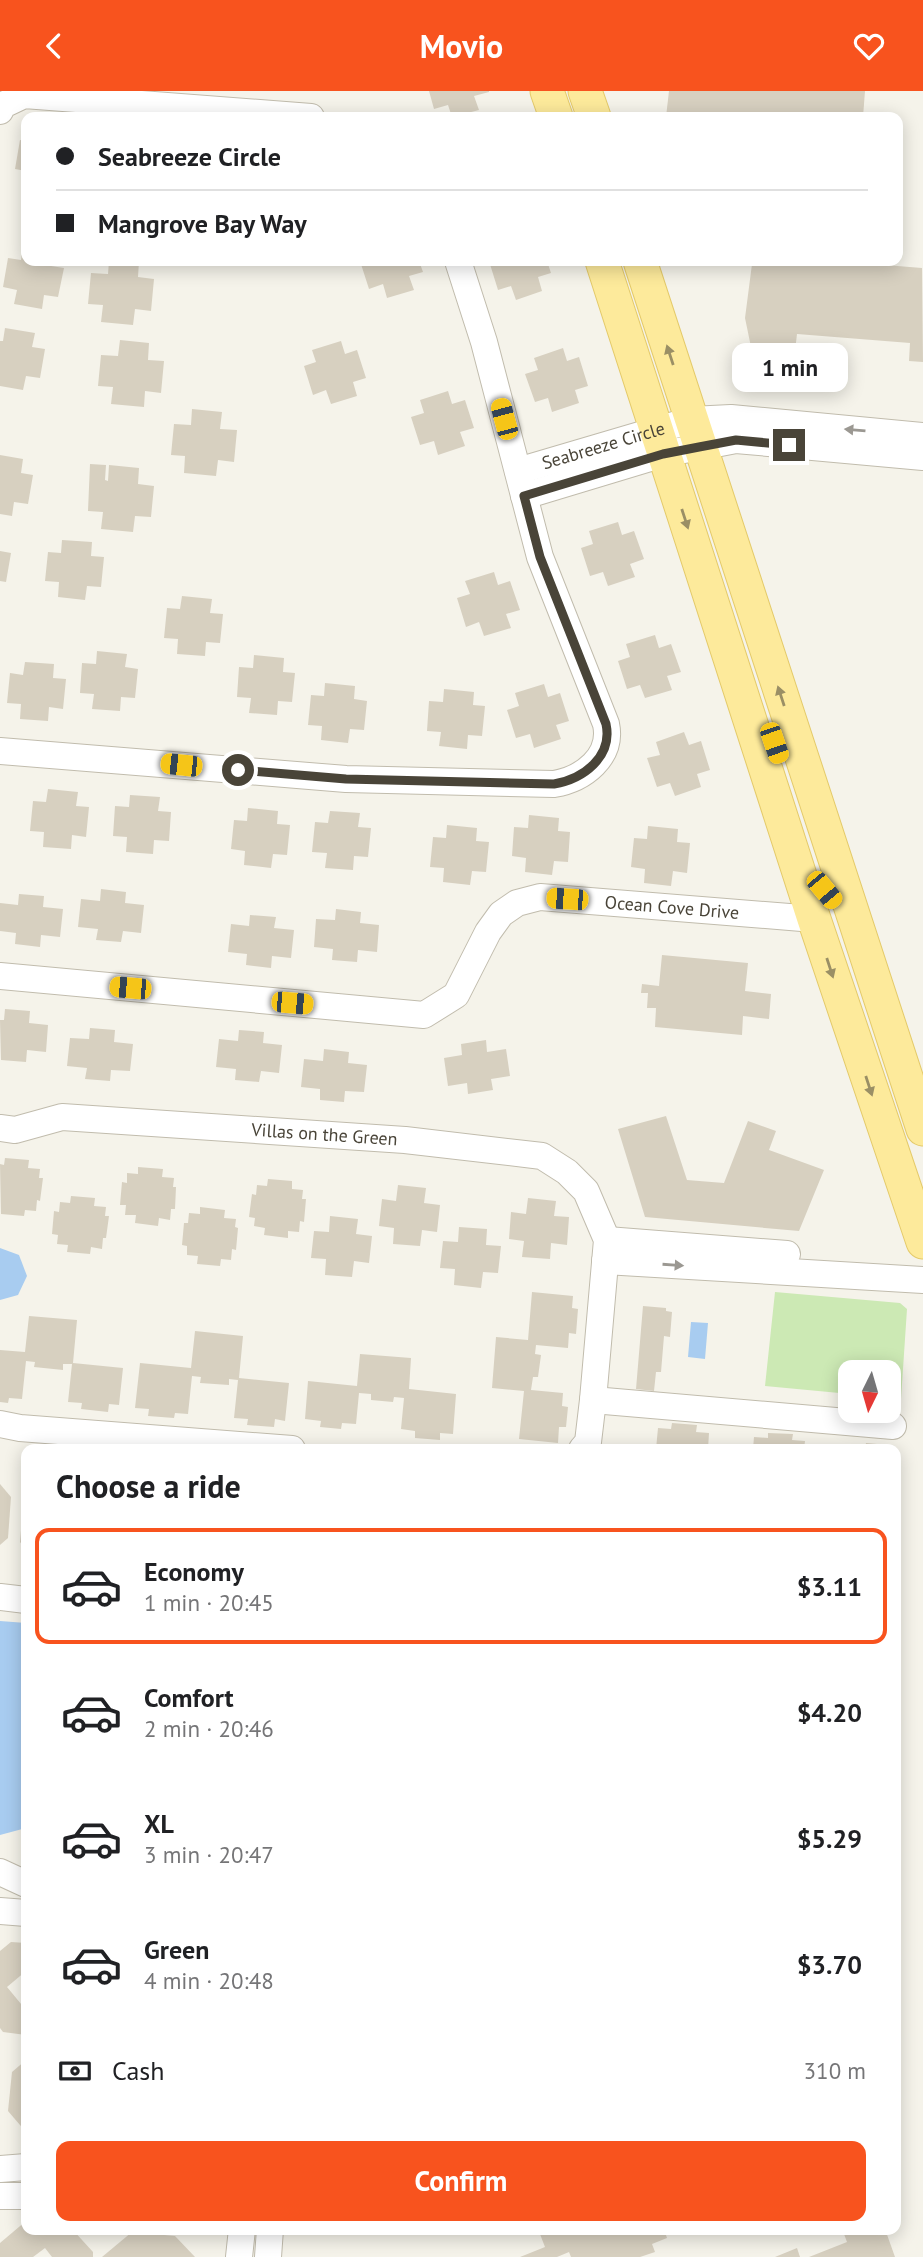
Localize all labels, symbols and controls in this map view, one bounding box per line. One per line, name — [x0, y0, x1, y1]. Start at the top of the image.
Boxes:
text: Movio — [420, 25, 503, 67]
icon: back — [35, 27, 73, 65]
icon: heart — [850, 27, 888, 65]
text: Seabreeze Circle — [98, 140, 281, 173]
text: Mangrove Bay Way — [98, 207, 307, 240]
callout: 1 min — [731, 343, 847, 393]
one-way arrow — [664, 345, 675, 366]
text: 1 min — [762, 353, 818, 382]
car — [489, 396, 520, 442]
street label: Seabreeze Circle — [539, 416, 667, 474]
one-way arrow — [844, 424, 866, 435]
route end — [773, 429, 805, 461]
one-way arrow — [680, 509, 691, 530]
one-way arrow — [775, 686, 786, 707]
car — [758, 720, 791, 766]
car — [160, 752, 203, 778]
route start — [222, 754, 254, 786]
car — [803, 867, 846, 913]
car — [546, 887, 589, 911]
street label: Ocean Cove Drive — [604, 890, 740, 924]
one-way arrow — [825, 958, 836, 979]
car — [109, 976, 152, 1000]
car — [271, 991, 314, 1015]
one-way arrow — [864, 1075, 875, 1096]
street label: Villas on the Green — [250, 1118, 398, 1150]
one-way arrow — [663, 1260, 685, 1271]
north arrow — [838, 1360, 901, 1423]
map controls — [838, 1360, 901, 1423]
text: Choose a ride — [56, 1465, 241, 1507]
icon: car — [60, 1555, 123, 1618]
text: Economy — [144, 1555, 244, 1588]
text: $3.11 — [797, 1570, 862, 1603]
text: 1 min · 20:45 — [144, 1588, 274, 1617]
icon: car — [60, 1681, 123, 1744]
text: Comfort — [144, 1681, 234, 1714]
text: $4.20 — [797, 1696, 862, 1729]
text: 2 min · 20:46 — [144, 1714, 274, 1743]
icon: car — [60, 1807, 123, 1870]
text: XL — [144, 1807, 174, 1840]
text: $5.29 — [797, 1822, 862, 1855]
text: 3 min · 20:47 — [144, 1840, 274, 1869]
icon: car — [60, 1933, 123, 1996]
text: Green — [144, 1933, 209, 1966]
text: $3.70 — [797, 1948, 862, 1981]
text: 4 min · 20:48 — [144, 1966, 274, 1995]
icon: cash — [56, 2052, 94, 2090]
text: Cash — [112, 2054, 164, 2087]
text: 310 m — [804, 2056, 866, 2085]
button: Confirm — [56, 2141, 866, 2221]

